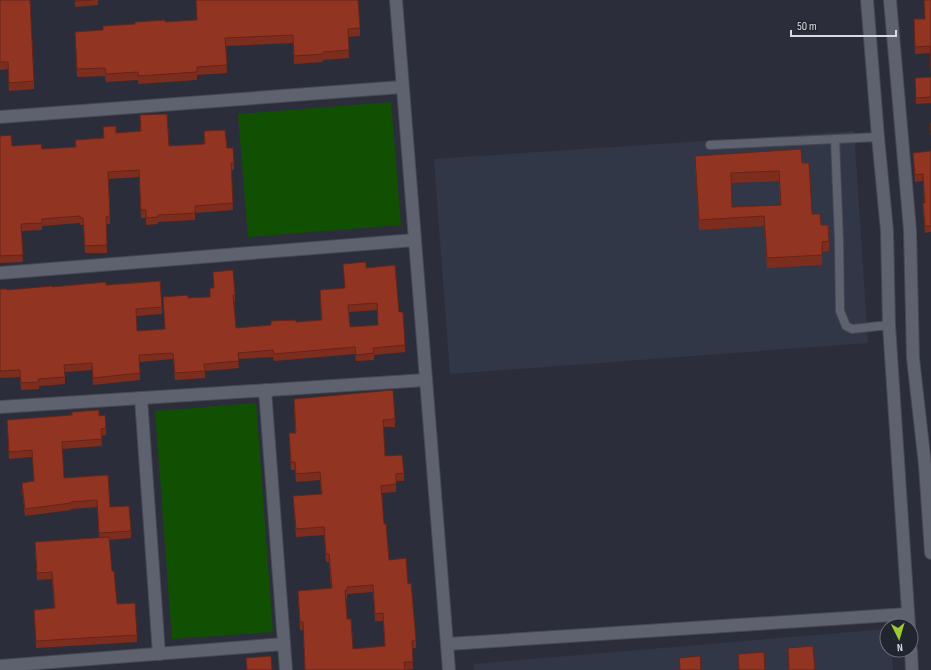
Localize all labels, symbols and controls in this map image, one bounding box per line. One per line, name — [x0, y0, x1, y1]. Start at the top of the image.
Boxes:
scale bar — [791, 12, 896, 38]
text: 50 m — [797, 19, 817, 34]
north arrow — [879, 618, 919, 658]
text: N — [896, 641, 903, 654]

